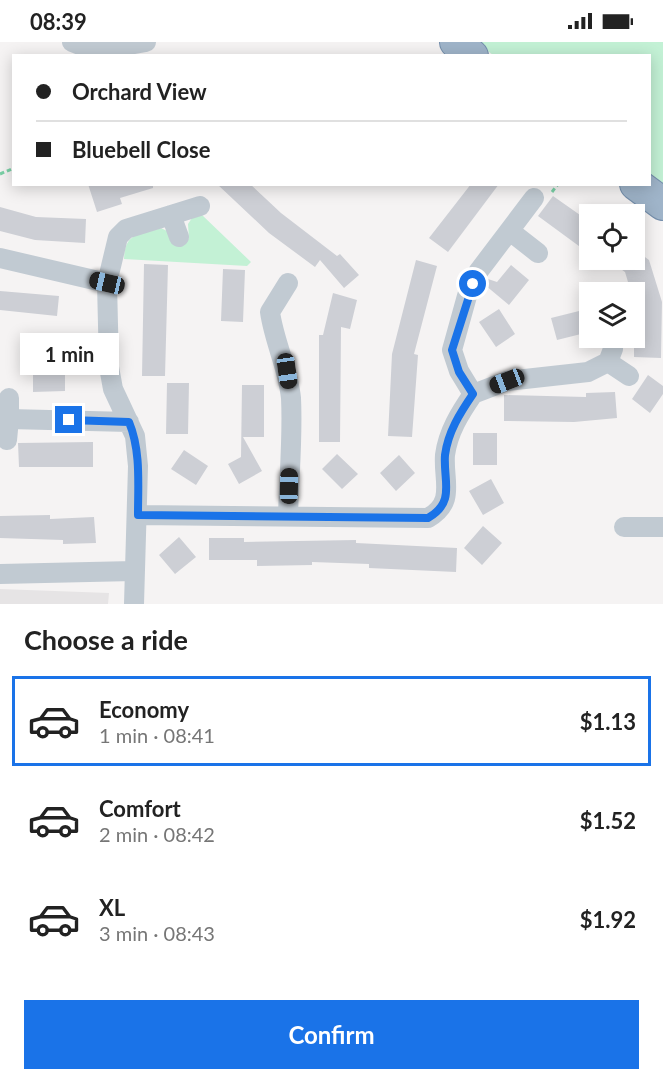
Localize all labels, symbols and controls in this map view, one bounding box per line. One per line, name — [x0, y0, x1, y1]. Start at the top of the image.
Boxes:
text: 08:39 — [30, 8, 87, 35]
text: Orchard View — [72, 78, 207, 105]
text: Bluebell Close — [72, 136, 211, 163]
map controls — [579, 204, 645, 348]
button: locate — [579, 204, 645, 270]
car — [87, 270, 127, 296]
route start — [459, 270, 486, 297]
button: layers — [579, 282, 645, 348]
callout: 1 min — [20, 333, 118, 375]
text: 1 min — [45, 342, 94, 366]
car — [276, 352, 298, 390]
car — [487, 366, 527, 396]
route end — [55, 406, 82, 433]
car — [280, 468, 298, 504]
text: Choose a ride — [24, 623, 188, 656]
icon: car — [27, 694, 81, 748]
text: Economy — [99, 696, 189, 723]
text: $1.13 — [580, 708, 636, 735]
text: 1 min · 08:41 — [99, 723, 215, 747]
icon: car — [27, 793, 81, 847]
text: Comfort — [99, 795, 181, 822]
text: $1.52 — [580, 807, 636, 834]
text: 2 min · 08:42 — [99, 822, 215, 846]
icon: car — [27, 892, 81, 946]
text: XL — [99, 894, 125, 921]
text: $1.92 — [580, 906, 636, 933]
text: 3 min · 08:43 — [99, 921, 215, 945]
button: Confirm — [24, 1000, 639, 1069]

